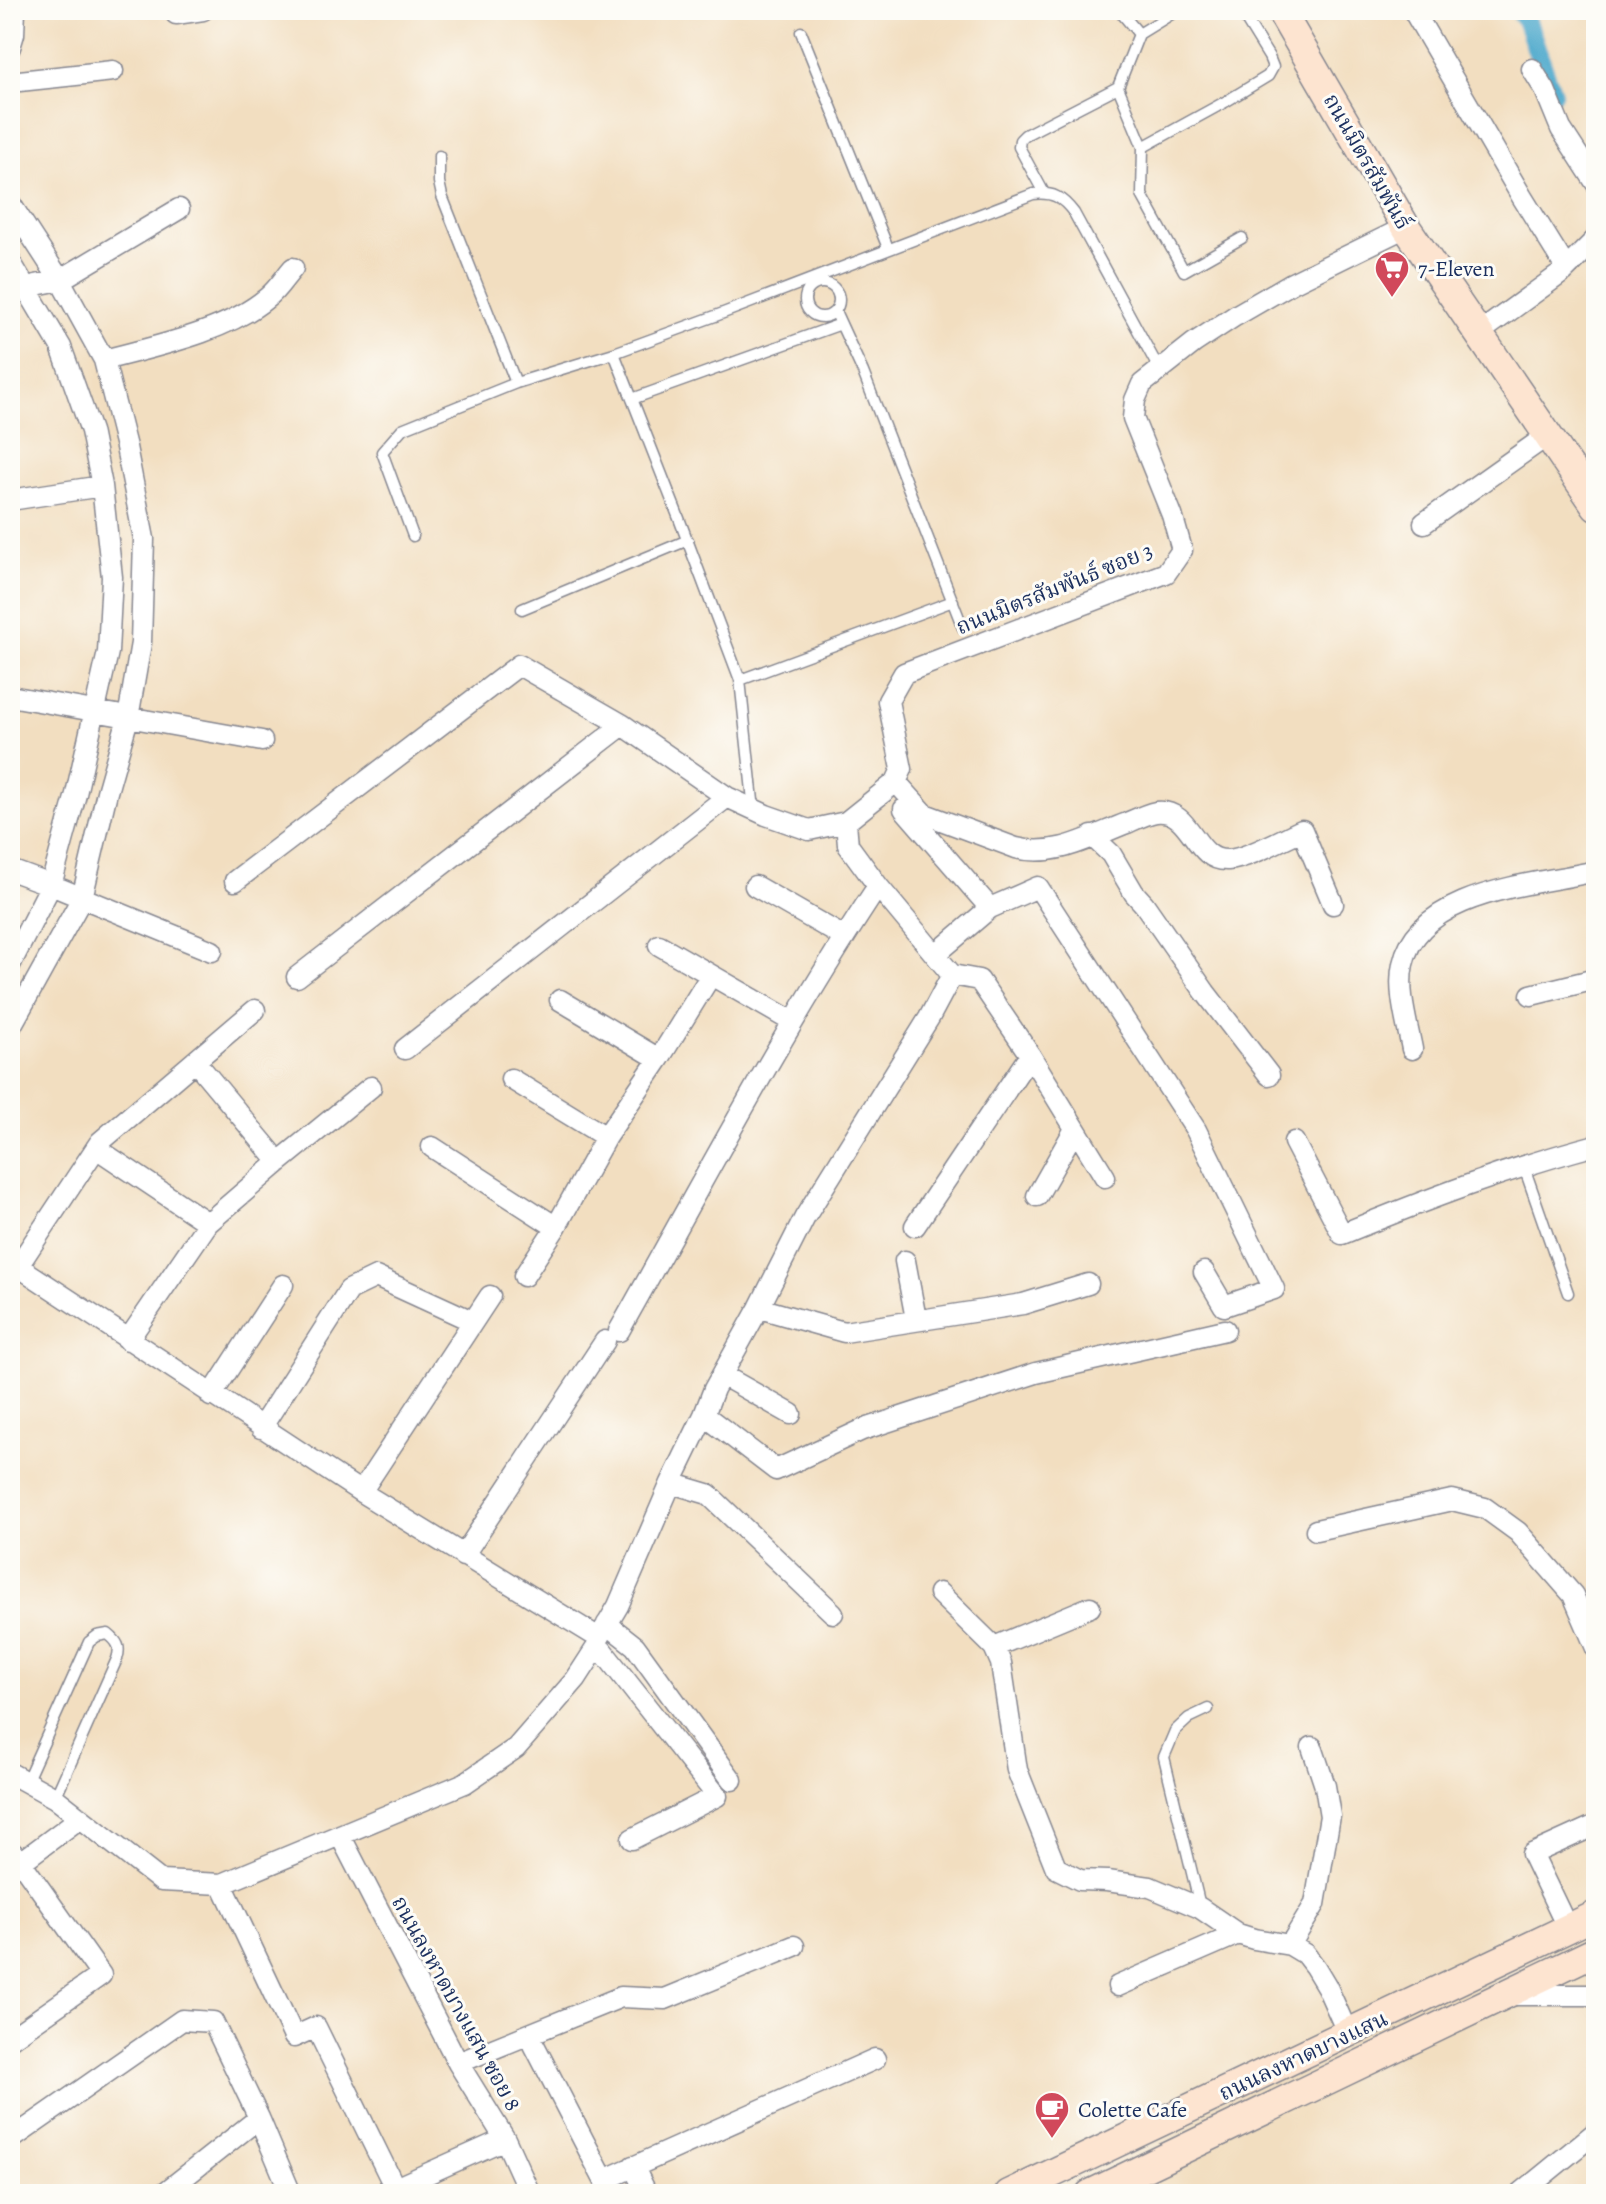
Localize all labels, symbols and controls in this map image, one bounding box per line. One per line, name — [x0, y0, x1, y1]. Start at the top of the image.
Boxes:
street label: ถนนมิตรสัมพันธ์ — [1316, 88, 1418, 235]
supermarket icon: 7-Eleven — [1373, 249, 1411, 299]
place label: 7-Eleven — [1418, 254, 1495, 284]
street label: ถนนมิตรสัมพันธ์ ซอย 3 — [951, 536, 1157, 642]
street label: ถนนลงหาดบางแสน ซอย 8 — [384, 1890, 528, 2117]
street label: ถนนลงหาดบางแสน — [1214, 2004, 1393, 2108]
cafe icon: Colette Cafe — [1033, 2090, 1071, 2140]
place label: Colette Cafe — [1078, 2095, 1187, 2125]

